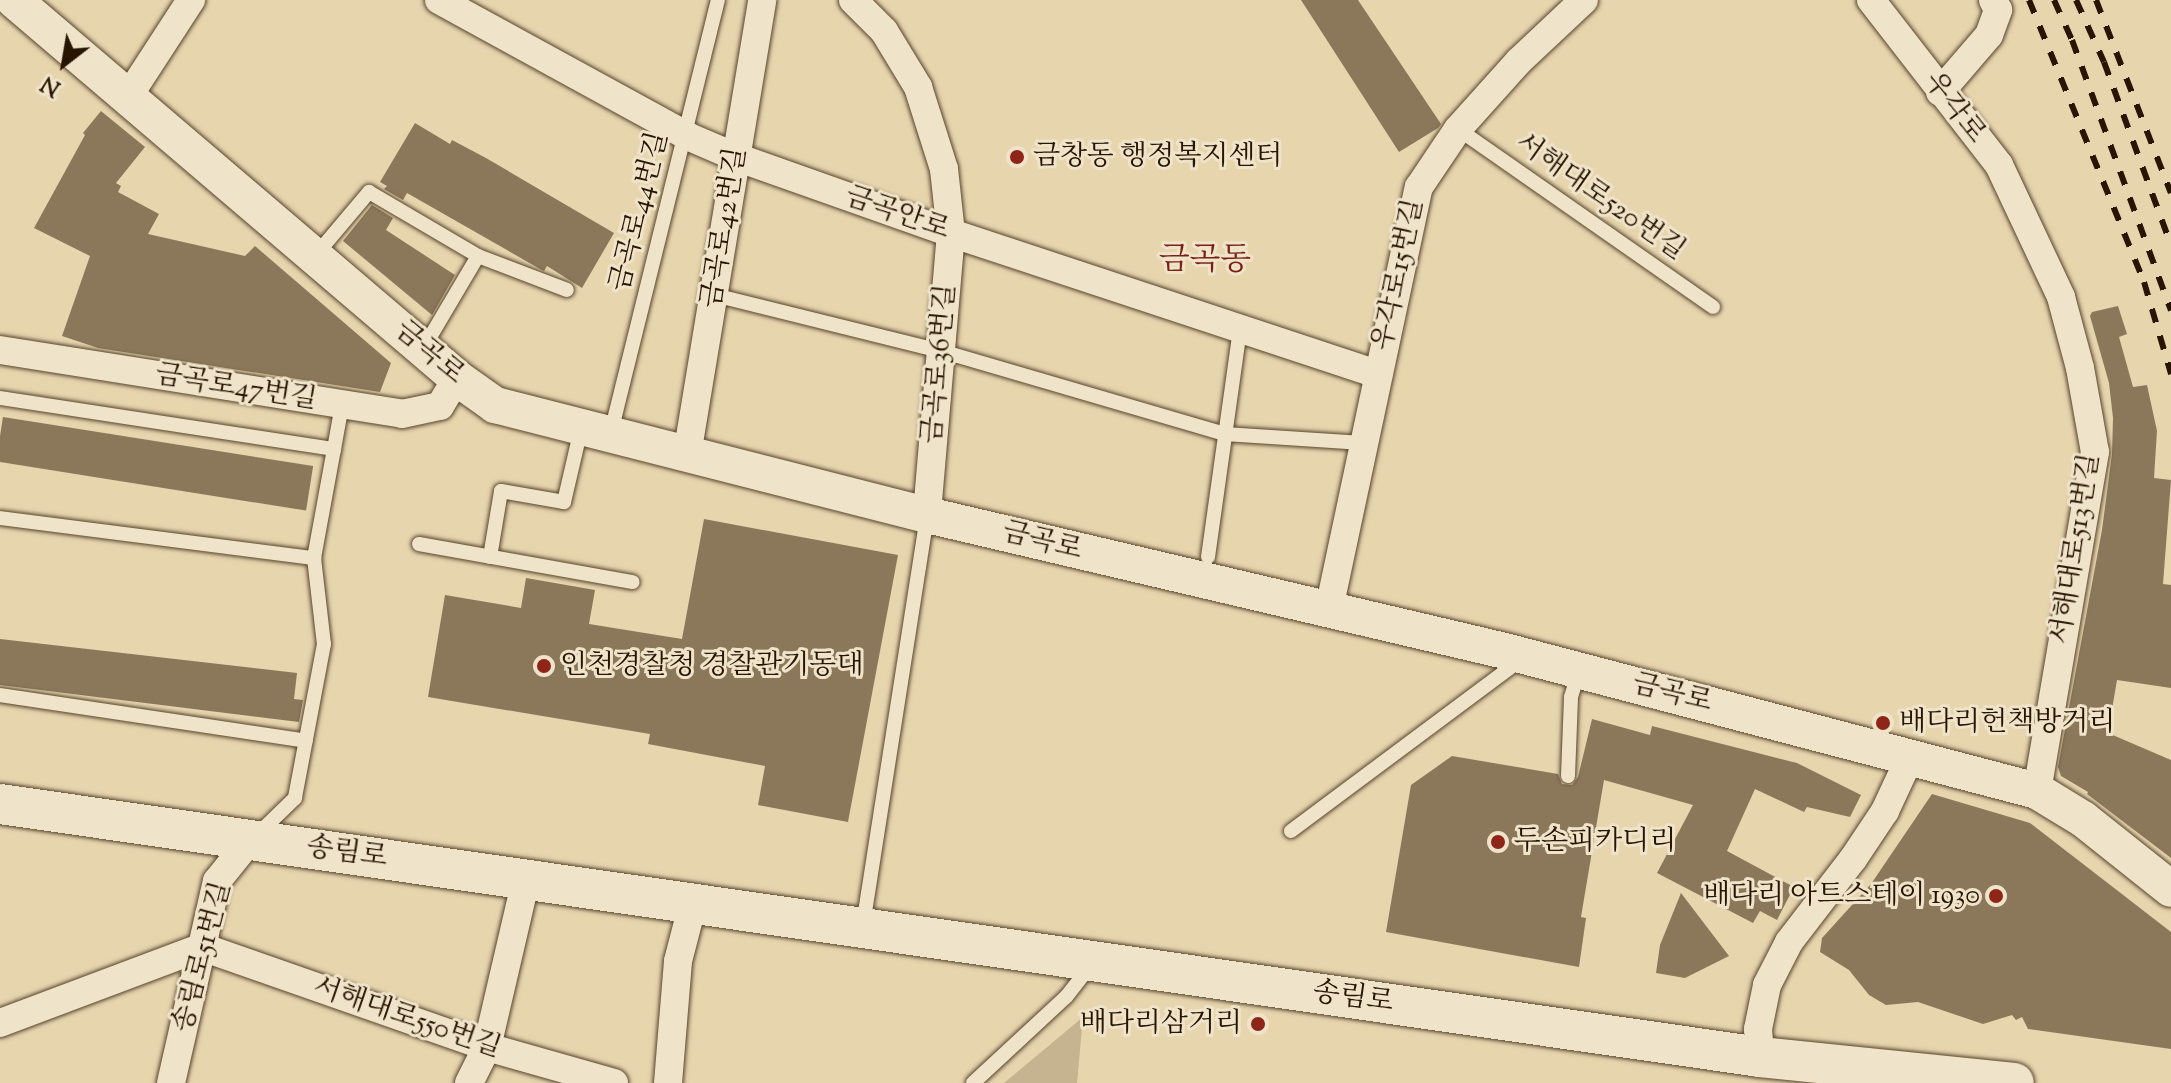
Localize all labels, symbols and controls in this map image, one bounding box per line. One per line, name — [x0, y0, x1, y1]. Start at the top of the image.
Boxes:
north arrow — [24, 24, 104, 104]
text: N — [36, 66, 67, 103]
street label: 우각로 — [1916, 66, 1992, 150]
street label: 서해대로520번길 — [1509, 126, 1691, 268]
street label: 금곡로44번길 — [604, 129, 676, 295]
place label: 금창동 행정복지센터 — [1033, 140, 1282, 174]
street label: 금곡로42번길 — [696, 145, 754, 311]
marker: 금창동 행정복지센터 — [1008, 148, 1026, 166]
street label: 금곡안로 — [840, 181, 954, 247]
street label: 우각로15번길 — [1367, 196, 1431, 354]
district label: 금곡동 — [1159, 242, 1251, 280]
street label: 금곡로36번길 — [916, 283, 964, 445]
street label: 금곡로 — [387, 314, 471, 392]
street label: 금곡로47번길 — [153, 359, 319, 417]
street label: 서해대로513번길 — [2044, 451, 2108, 647]
street label: 금곡로 — [999, 516, 1085, 568]
place label: 인천경찰청 경찰관기동대 — [560, 649, 863, 683]
marker: 인천경찰청 경찰관기동대 — [535, 657, 553, 675]
street label: 금곡로 — [1629, 668, 1715, 720]
place label: 배다리헌책방거리 — [1899, 706, 2115, 740]
marker: 배다리헌책방거리 — [1874, 714, 1892, 732]
place label: 두손피카디리 — [1514, 825, 1676, 859]
street label: 송림로 — [304, 831, 390, 875]
marker: 두손피카디리 — [1489, 833, 1507, 851]
street label: 송림로51번길 — [167, 878, 239, 1036]
place label: 배다리 아트스테이 1930 — [1703, 879, 1980, 913]
marker: 배다리 아트스테이 1930 — [1987, 887, 2005, 905]
street label: 서해대로550번길 — [309, 970, 505, 1066]
street label: 송림로 — [1310, 976, 1396, 1020]
place label: 배다리삼거리 — [1080, 1007, 1242, 1041]
marker: 배다리삼거리 — [1249, 1015, 1267, 1033]

